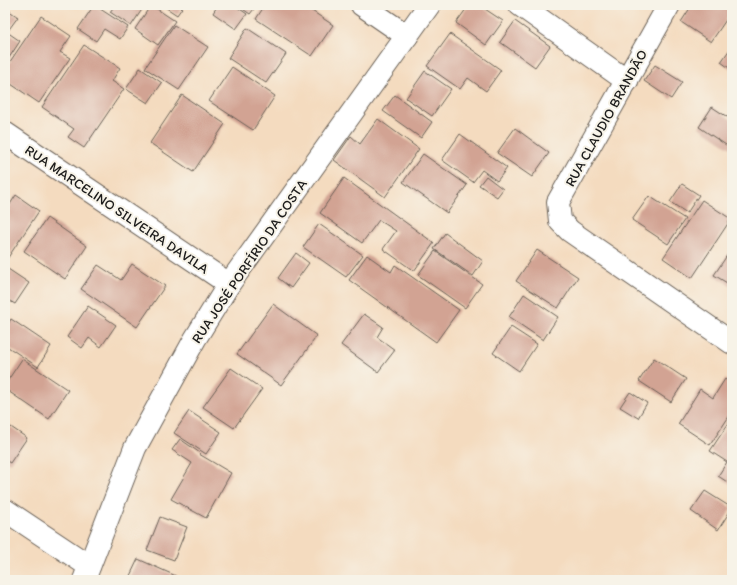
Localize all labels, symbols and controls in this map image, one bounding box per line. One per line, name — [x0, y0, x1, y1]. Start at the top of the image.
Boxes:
street label: RUA CLAUDIO BRANDÃO — [562, 47, 651, 190]
street label: RUA MARCELINO SILVEIRA DAVILA — [22, 141, 212, 277]
street label: RUA JOSÉ PORFÍRIO DA COSTA — [188, 176, 311, 347]

